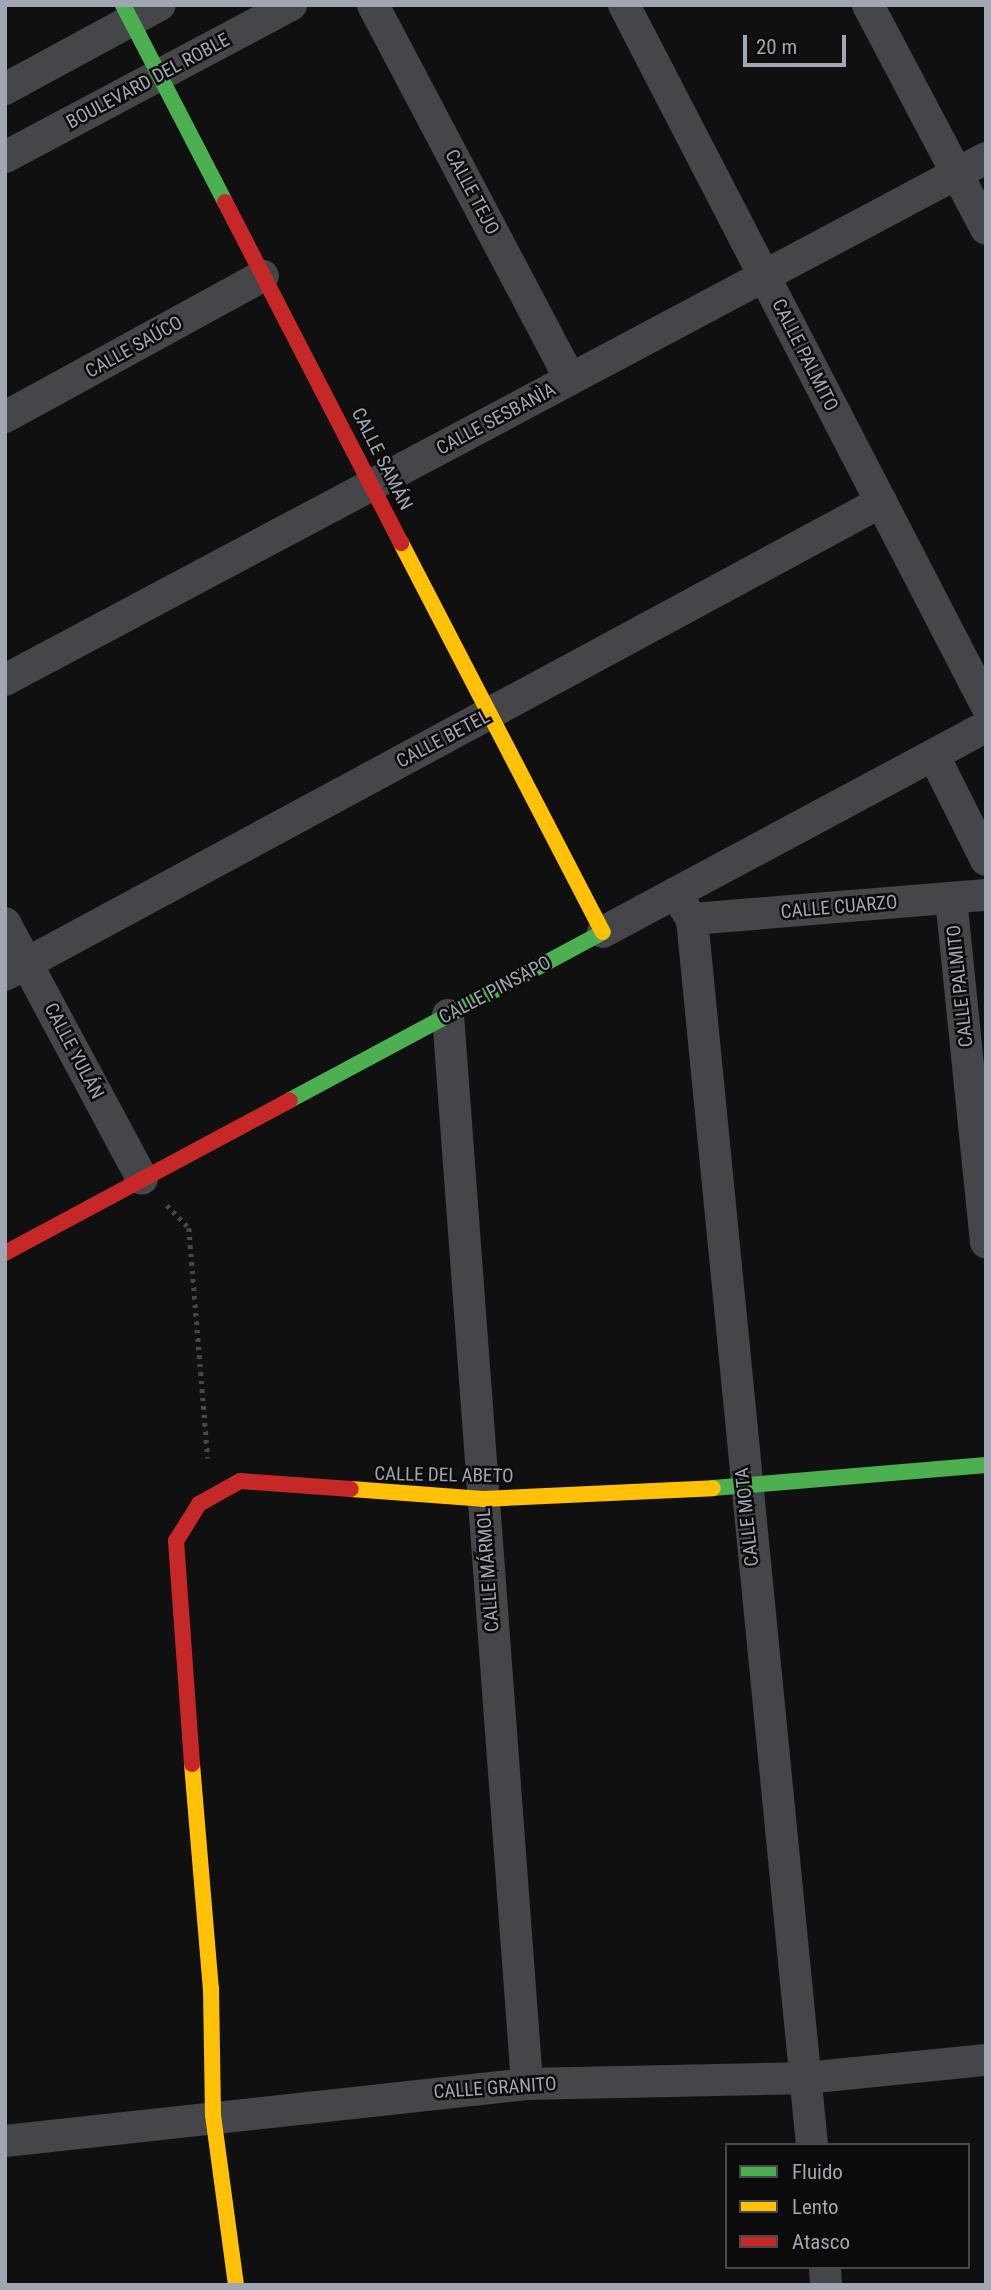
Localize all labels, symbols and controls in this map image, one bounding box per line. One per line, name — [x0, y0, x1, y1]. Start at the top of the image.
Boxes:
scale bar — [746, 21, 849, 65]
street label: BOULEVARD DEL ROBLE — [63, 28, 233, 134]
text: 20 m — [756, 35, 797, 59]
street label: CALLE TEJO — [440, 145, 504, 239]
street label: CALLE PALMITO — [767, 295, 843, 415]
street label: CALLE SAÚCO — [82, 311, 186, 383]
street label: CALLE SESBANÌA — [432, 378, 560, 460]
street label: CALLE SAMÁN — [346, 404, 418, 514]
street label: CALLE BETEL — [393, 705, 493, 773]
street label: CALLE CUARZO — [780, 891, 898, 923]
street label: CALLE PALMITO — [942, 924, 978, 1048]
street label: CALLE PINSAPO — [435, 951, 555, 1029]
street label: CALLE YULÁN — [39, 999, 109, 1103]
street label: CALLE DEL ABETO — [374, 1462, 514, 1488]
street label: CALLE MOTA — [730, 1466, 764, 1568]
street label: CALLE MÁRMOL — [472, 1507, 504, 1633]
street label: CALLE GRANITO — [433, 2072, 557, 2104]
legend — [725, 2143, 970, 2269]
text: Fluido — [792, 2160, 843, 2184]
text: Lento — [792, 2195, 839, 2219]
text: Atasco — [792, 2230, 850, 2254]

